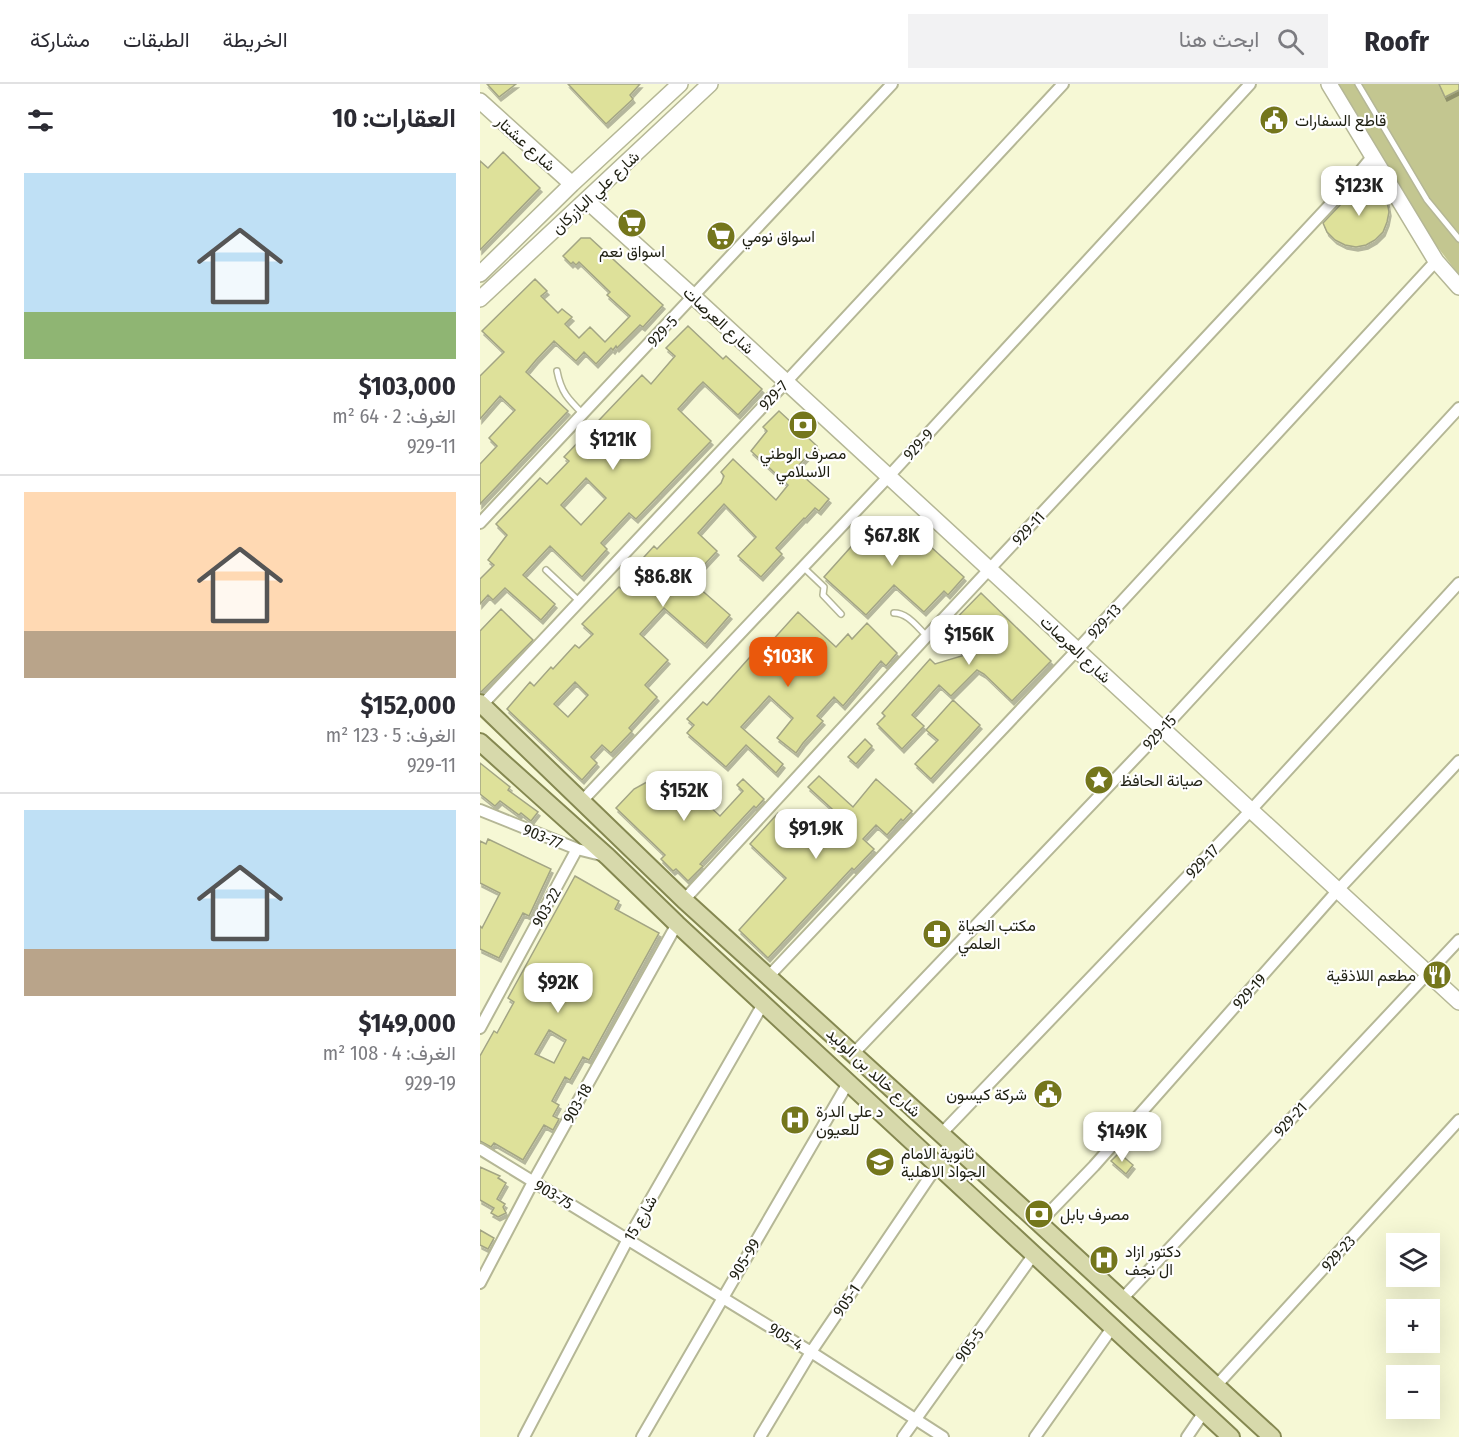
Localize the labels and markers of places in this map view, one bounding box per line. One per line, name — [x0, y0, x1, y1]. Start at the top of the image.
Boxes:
public building icon: قاطع السفارات — [1258, 104, 1290, 136]
place label: قاطع السفارات — [1295, 111, 1386, 132]
pin: $123K — [1317, 166, 1401, 217]
supermarket icon: اسواق نعم — [616, 207, 648, 239]
supermarket icon: اسواق نومي — [705, 220, 737, 252]
place label: اسواق نومي — [742, 227, 815, 250]
place label: اسواق نعم — [599, 242, 665, 262]
bank icon: مصرف الوطني الاسلامي — [787, 409, 819, 441]
pin: $121K — [571, 420, 655, 471]
place label: مصرف الوطني الاسلامي — [760, 444, 846, 485]
pin: $67.8K — [843, 516, 941, 567]
pin: $86.8K — [614, 557, 712, 608]
pin: $156K — [927, 615, 1011, 666]
pin: $103K — [746, 637, 830, 688]
place icon: صيانة الحافظ — [1083, 764, 1115, 796]
pin: $152K — [642, 771, 726, 822]
place label: صيانة الحافظ — [1120, 771, 1203, 790]
pin: $91.9K — [767, 809, 865, 860]
place label: مكتب الحياة العلمي — [958, 916, 1036, 957]
pharmacy icon: مكتب الحياة العلمي — [921, 918, 953, 950]
restaurant icon: مطعم اللاذقية — [1421, 959, 1453, 991]
pin: $92K — [522, 963, 594, 1014]
place label: مطعم اللاذقية — [1327, 966, 1416, 986]
public building icon: شركة كيسون — [1032, 1078, 1064, 1110]
place label: شركة كيسون — [946, 1085, 1027, 1105]
place label: د علي الدرة للعيون — [816, 1102, 884, 1140]
hospital icon: د علي الدرة للعيون — [779, 1104, 811, 1136]
pin: $149K — [1080, 1112, 1164, 1163]
place label: ثانوية الامام الجواد الاهلية — [901, 1144, 986, 1182]
school or university icon: ثانوية الامام الجواد الاهلية — [864, 1146, 896, 1178]
bank icon: مصرف بابل — [1023, 1198, 1055, 1230]
place label: مصرف بابل — [1060, 1205, 1129, 1225]
place label: دكتور ازاد ال نجف — [1125, 1242, 1181, 1279]
hospital icon: دكتور ازاد ال نجف — [1088, 1244, 1120, 1276]

